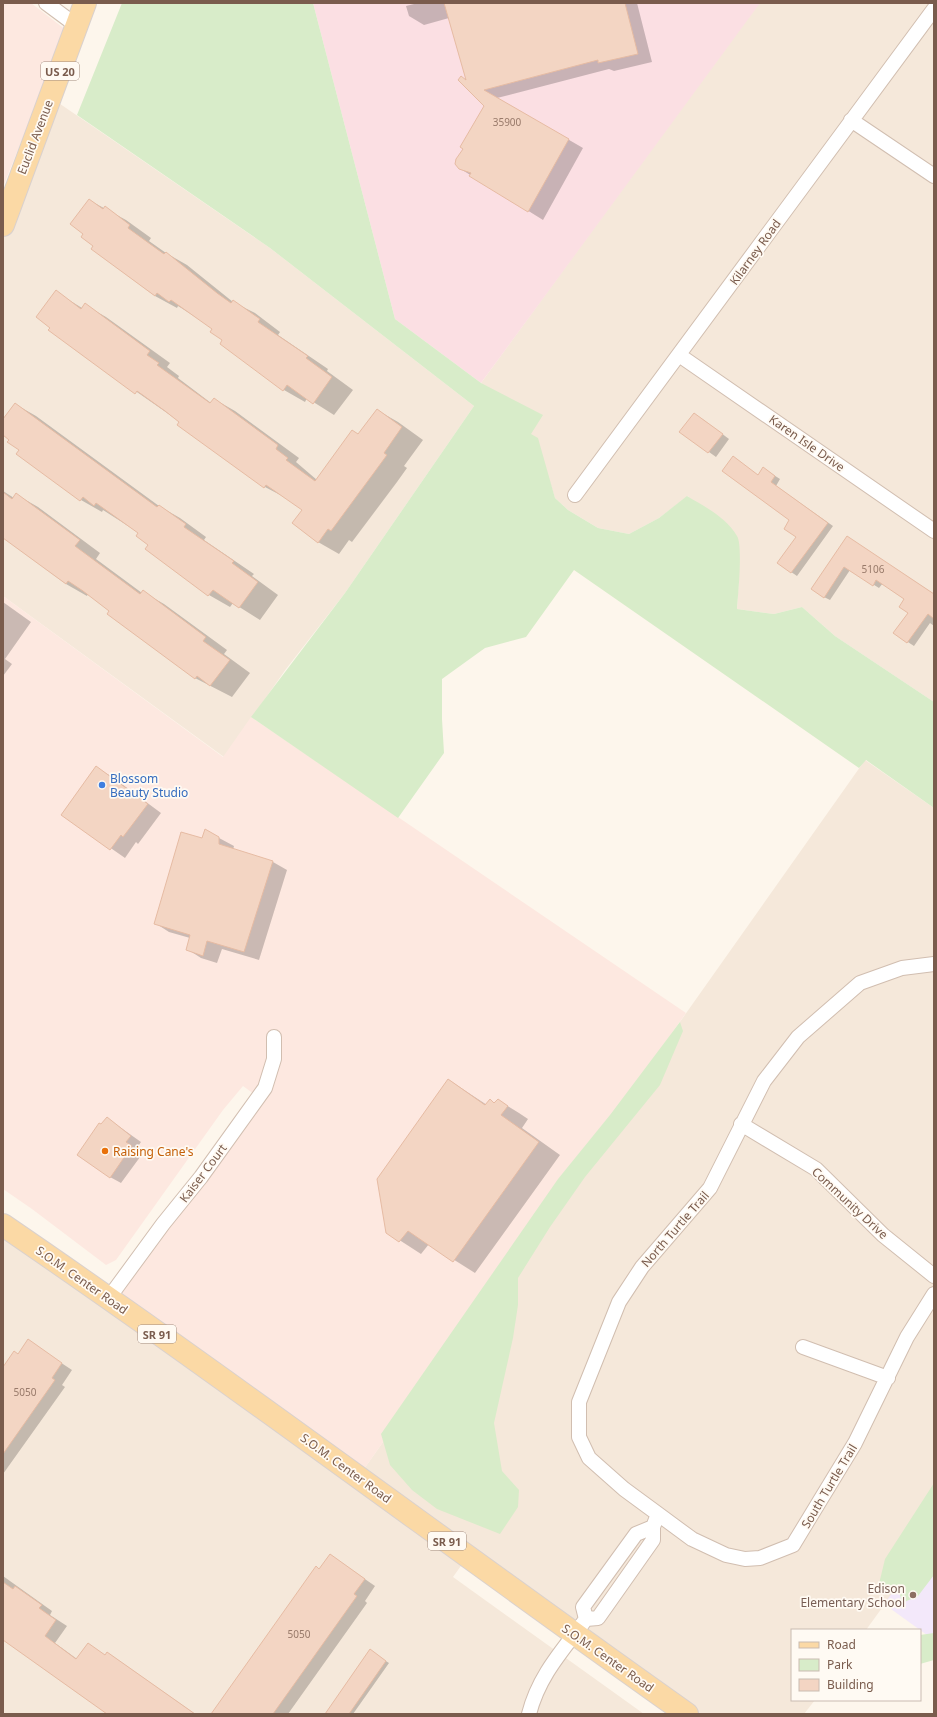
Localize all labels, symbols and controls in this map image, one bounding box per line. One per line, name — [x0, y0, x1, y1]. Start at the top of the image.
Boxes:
road number: US 20 — [41, 62, 79, 80]
street label: Euclid Avenue — [13, 97, 57, 177]
house number: 35900 — [493, 115, 522, 129]
street label: Kilarney Road — [725, 216, 785, 288]
street label: Karen Isle Drive — [766, 411, 848, 476]
house number: 5106 — [862, 562, 885, 576]
place label: Blossom Beauty Studio — [110, 770, 188, 801]
marker: Blossom Beauty Studio — [97, 780, 107, 790]
street label: Kaiser Court — [175, 1140, 231, 1206]
place label: Raising Cane's — [113, 1143, 194, 1160]
marker: Raising Cane's — [100, 1146, 110, 1156]
street label: Community Drive — [808, 1163, 892, 1243]
street label: North Turtle Trail — [637, 1187, 713, 1271]
street label: S.O.M. Center Road — [33, 1242, 131, 1318]
road number: SR 91 — [138, 1325, 176, 1343]
house number: 5050 — [14, 1385, 37, 1399]
street label: S.O.M. Center Road — [297, 1429, 395, 1507]
street label: South Turtle Trail — [797, 1441, 861, 1531]
road number: SR 91 — [428, 1532, 466, 1550]
place label: Edison Elementary School — [800, 1580, 905, 1611]
marker: Edison Elementary School — [908, 1590, 918, 1600]
street label: S.O.M. Center Road — [559, 1620, 657, 1696]
house number: 5050 — [288, 1627, 311, 1641]
legend — [791, 1629, 921, 1701]
text: Road — [827, 1636, 856, 1653]
text: Park — [827, 1656, 853, 1673]
text: Building — [827, 1676, 874, 1693]

